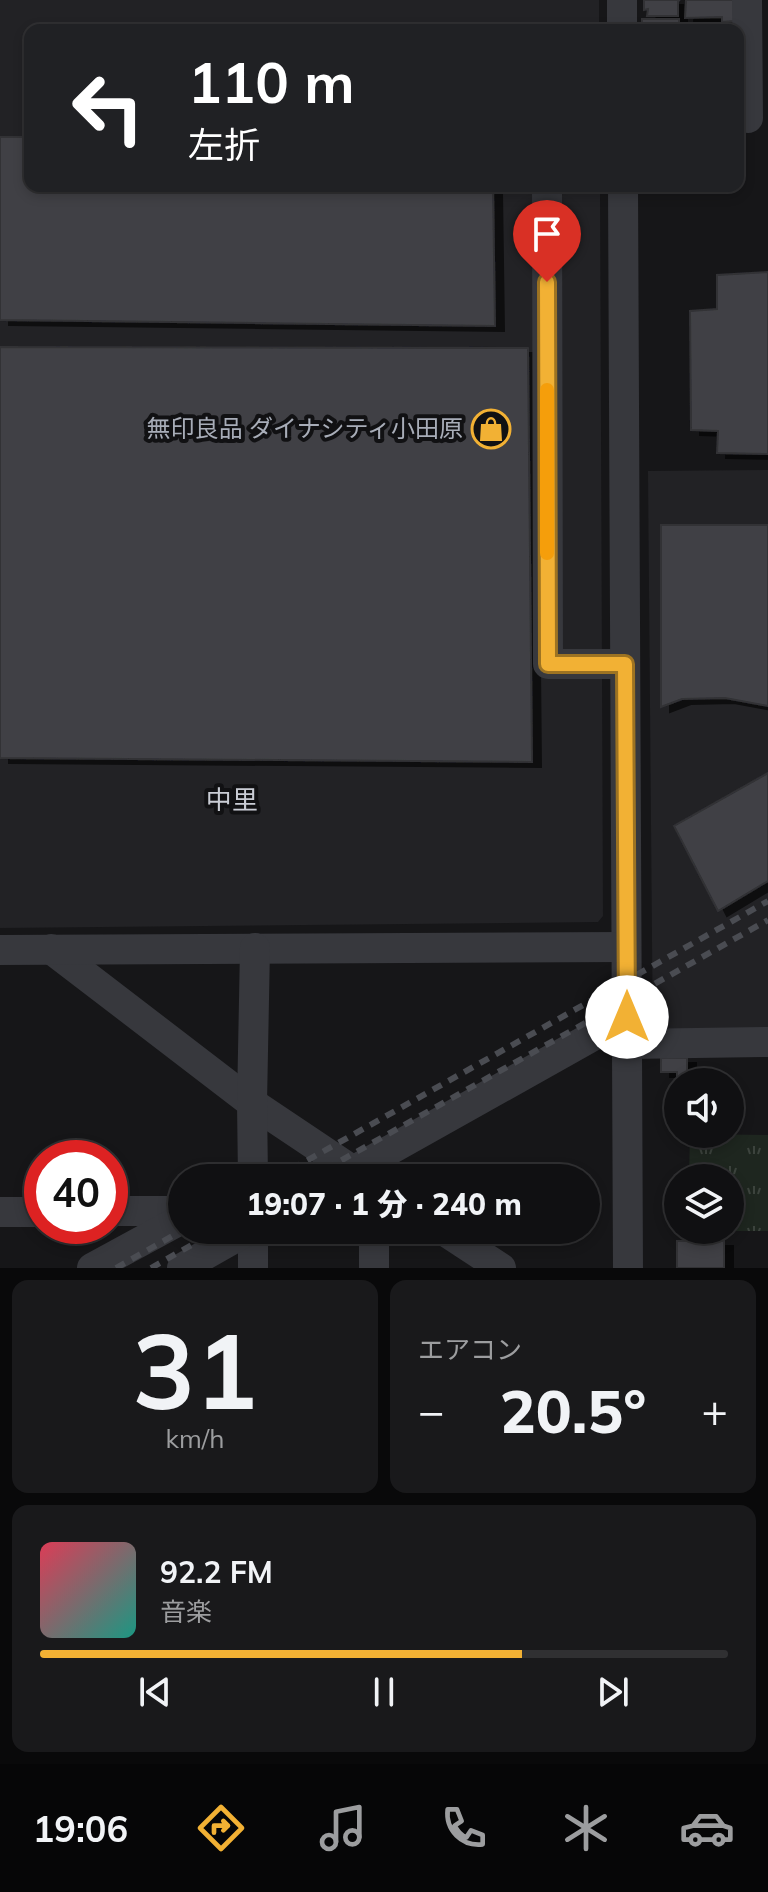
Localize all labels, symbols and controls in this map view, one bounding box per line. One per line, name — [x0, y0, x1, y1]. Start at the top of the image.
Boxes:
text: 110 m — [188, 47, 355, 117]
icon: left — [56, 56, 160, 160]
text: 左折 — [188, 122, 260, 167]
pin — [513, 200, 581, 282]
icon: arrive — [525, 212, 569, 256]
shop icon: 無印良品 ダイナシティ小田原 — [470, 408, 512, 450]
place label: 無印良品 ダイナシティ小田原 — [147, 413, 463, 443]
district label: 中里 — [206, 783, 258, 816]
position arrow — [585, 975, 669, 1059]
map controls — [664, 1068, 744, 1244]
button: sound — [664, 1068, 744, 1148]
speed limit sign: 40 — [24, 1140, 128, 1244]
button: layers — [664, 1164, 744, 1244]
text: 19:07 · 1 分 · 240 m — [246, 1185, 522, 1223]
text: 31 — [133, 1304, 257, 1435]
text: エアコン — [418, 1333, 522, 1366]
text: 20.5° — [500, 1373, 646, 1448]
text: − — [418, 1383, 444, 1438]
text: + — [702, 1383, 728, 1438]
text: km/h — [166, 1422, 224, 1455]
text: 92.2 FM — [160, 1553, 273, 1591]
text: 音楽 — [160, 1595, 212, 1628]
icon: previous — [133, 1670, 177, 1714]
icon: pause — [362, 1670, 406, 1714]
icon: next — [591, 1670, 635, 1714]
icon: directions — [193, 1800, 249, 1856]
icon: music — [315, 1800, 371, 1856]
icon: phone — [436, 1800, 492, 1856]
icon: climate — [558, 1800, 614, 1856]
icon: car — [679, 1800, 735, 1856]
text: 19:06 — [33, 1806, 128, 1851]

